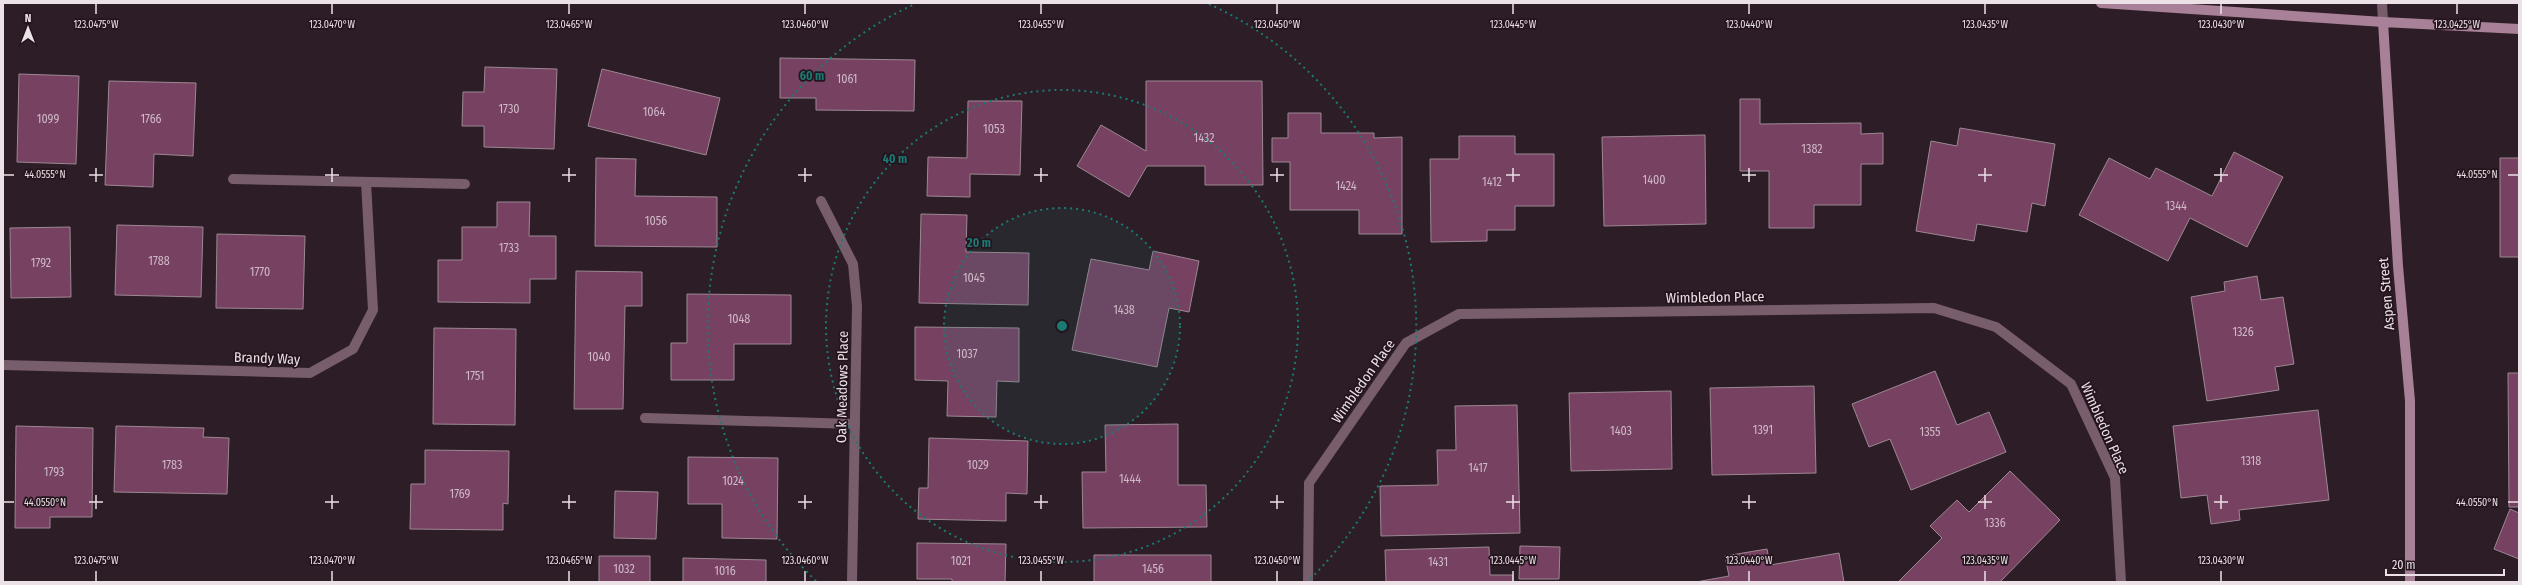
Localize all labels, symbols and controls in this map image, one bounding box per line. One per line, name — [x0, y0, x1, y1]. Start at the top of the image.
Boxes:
north arrow — [8, 8, 48, 48]
text: N — [25, 12, 31, 25]
text: 123.0475°W — [73, 19, 119, 31]
text: 123.0470°W — [309, 19, 355, 31]
text: 123.0465°W — [546, 19, 593, 31]
text: 123.0460°W — [781, 19, 829, 31]
text: 123.0455°W — [1018, 19, 1064, 31]
text: 123.0450°W — [1254, 19, 1301, 31]
text: 123.0445°W — [1490, 19, 1537, 31]
text: 123.0440°W — [1725, 19, 1773, 31]
text: 123.0435°W — [1962, 19, 2008, 31]
text: 123.0430°W — [2198, 19, 2245, 31]
text: 123.0425°W — [2434, 19, 2480, 31]
text: 60 m — [800, 69, 824, 83]
house number: 1061 — [836, 72, 858, 86]
house number: 1730 — [498, 102, 520, 116]
house number: 1064 — [643, 105, 666, 119]
house number: 1099 — [37, 112, 59, 126]
house number: 1766 — [140, 112, 162, 126]
house number: 1053 — [983, 122, 1005, 136]
house number: 1432 — [1194, 131, 1214, 145]
house number: 1382 — [1801, 142, 1823, 156]
text: 40 m — [883, 152, 907, 166]
text: 44.0555°N — [24, 169, 66, 181]
text: 44.0555°N — [2456, 169, 2498, 181]
house number: 1400 — [1643, 173, 1666, 187]
house number: 1412 — [1482, 175, 1502, 189]
house number: 1424 — [1335, 179, 1357, 193]
house number: 1344 — [2165, 199, 2187, 213]
house number: 1056 — [645, 214, 667, 228]
text: 20 m — [966, 236, 991, 250]
house number: 1733 — [499, 241, 519, 255]
house number: 1788 — [148, 254, 170, 268]
house number: 1792 — [31, 256, 51, 270]
street label: Aspen Street — [2375, 257, 2398, 331]
house number: 1770 — [250, 265, 270, 279]
house number: 1045 — [963, 271, 986, 285]
street label: Wimbledon Place — [1666, 288, 1765, 307]
house number: 1438 — [1113, 303, 1135, 317]
house number: 1048 — [728, 312, 750, 326]
centre of rings — [1055, 319, 1069, 333]
house number: 1326 — [2232, 325, 2254, 339]
street label: Oak Meadows Place — [833, 331, 852, 443]
street label: Wimbledon Place — [1328, 336, 1399, 427]
house number: 1037 — [956, 347, 978, 361]
street label: Brandy Way — [234, 349, 301, 368]
house number: 1040 — [588, 350, 611, 364]
house number: 1751 — [466, 369, 484, 383]
street label: Wimbledon Place — [2077, 380, 2132, 477]
house number: 1391 — [1753, 423, 1773, 437]
house number: 1403 — [1610, 424, 1632, 438]
house number: 1355 — [1919, 425, 1941, 439]
house number: 1318 — [2241, 454, 2261, 468]
house number: 1783 — [162, 458, 182, 472]
house number: 1029 — [967, 458, 989, 472]
house number: 1417 — [1468, 461, 1488, 475]
house number: 1793 — [44, 465, 64, 479]
house number: 1444 — [1119, 472, 1141, 486]
house number: 1024 — [722, 474, 744, 488]
house number: 1769 — [450, 487, 471, 501]
text: 44.0550°N — [24, 497, 66, 509]
text: 44.0550°N — [2456, 497, 2498, 509]
house number: 1336 — [1984, 516, 2006, 530]
scale bar — [2386, 551, 2504, 577]
house number: 1021 — [951, 554, 971, 568]
text: 123.0475°W — [73, 555, 119, 567]
text: 123.0470°W — [309, 555, 355, 567]
text: 123.0465°W — [546, 555, 593, 567]
text: 123.0460°W — [781, 555, 829, 567]
text: 123.0455°W — [1018, 555, 1064, 567]
text: 123.0450°W — [1254, 555, 1301, 567]
house number: 1431 — [1428, 555, 1448, 569]
text: 123.0445°W — [1490, 555, 1537, 567]
text: 123.0440°W — [1725, 555, 1773, 567]
text: 123.0435°W — [1962, 555, 2008, 567]
text: 123.0430°W — [2198, 555, 2245, 567]
text: 20 m — [2392, 558, 2416, 572]
house number: 1032 — [613, 562, 635, 576]
house number: 1456 — [1142, 562, 1164, 576]
house number: 1016 — [714, 564, 736, 578]

